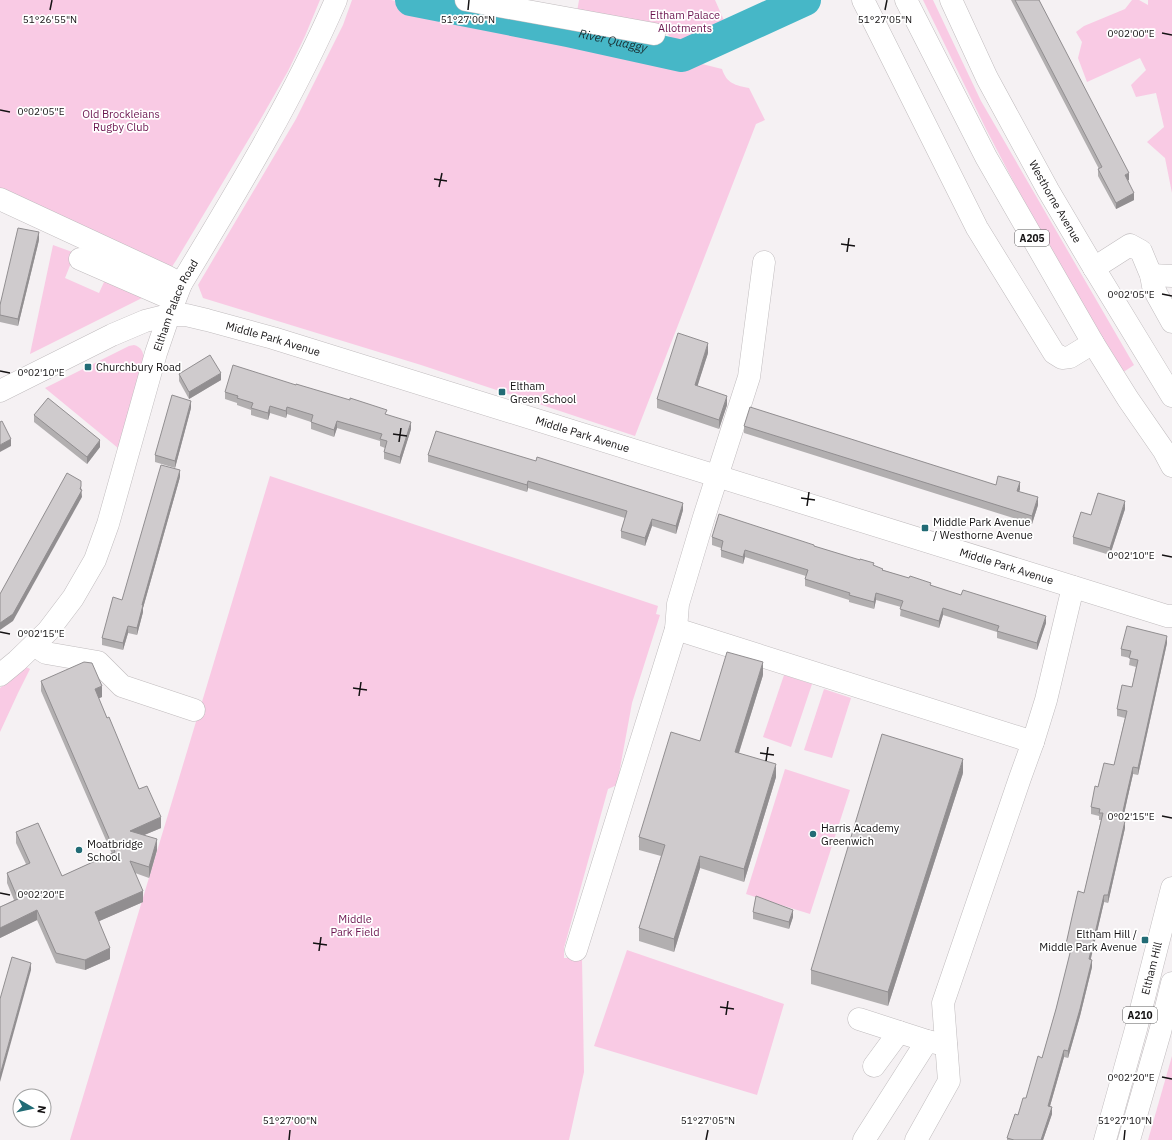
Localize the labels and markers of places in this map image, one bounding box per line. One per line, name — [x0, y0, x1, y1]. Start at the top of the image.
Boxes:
place label: Churchbury Road — [96, 360, 181, 374]
marker: Churchbury Road — [83, 362, 93, 372]
place label: Eltham Green School — [510, 379, 576, 406]
marker: Eltham Green School — [497, 387, 507, 397]
place label: Middle Park Avenue / Westhorne Avenue — [933, 515, 1033, 542]
marker: Middle Park Avenue / Westhorne Avenue — [920, 523, 930, 533]
place label: Harris Academy Greenwich — [821, 821, 900, 848]
marker: Harris Academy Greenwich — [808, 829, 818, 839]
place label: Moatbridge School — [87, 837, 143, 864]
marker: Moatbridge School — [74, 845, 84, 855]
place label: Eltham Hill / Middle Park Avenue — [1039, 927, 1137, 954]
marker: Eltham Hill / Middle Park Avenue — [1140, 935, 1150, 945]

